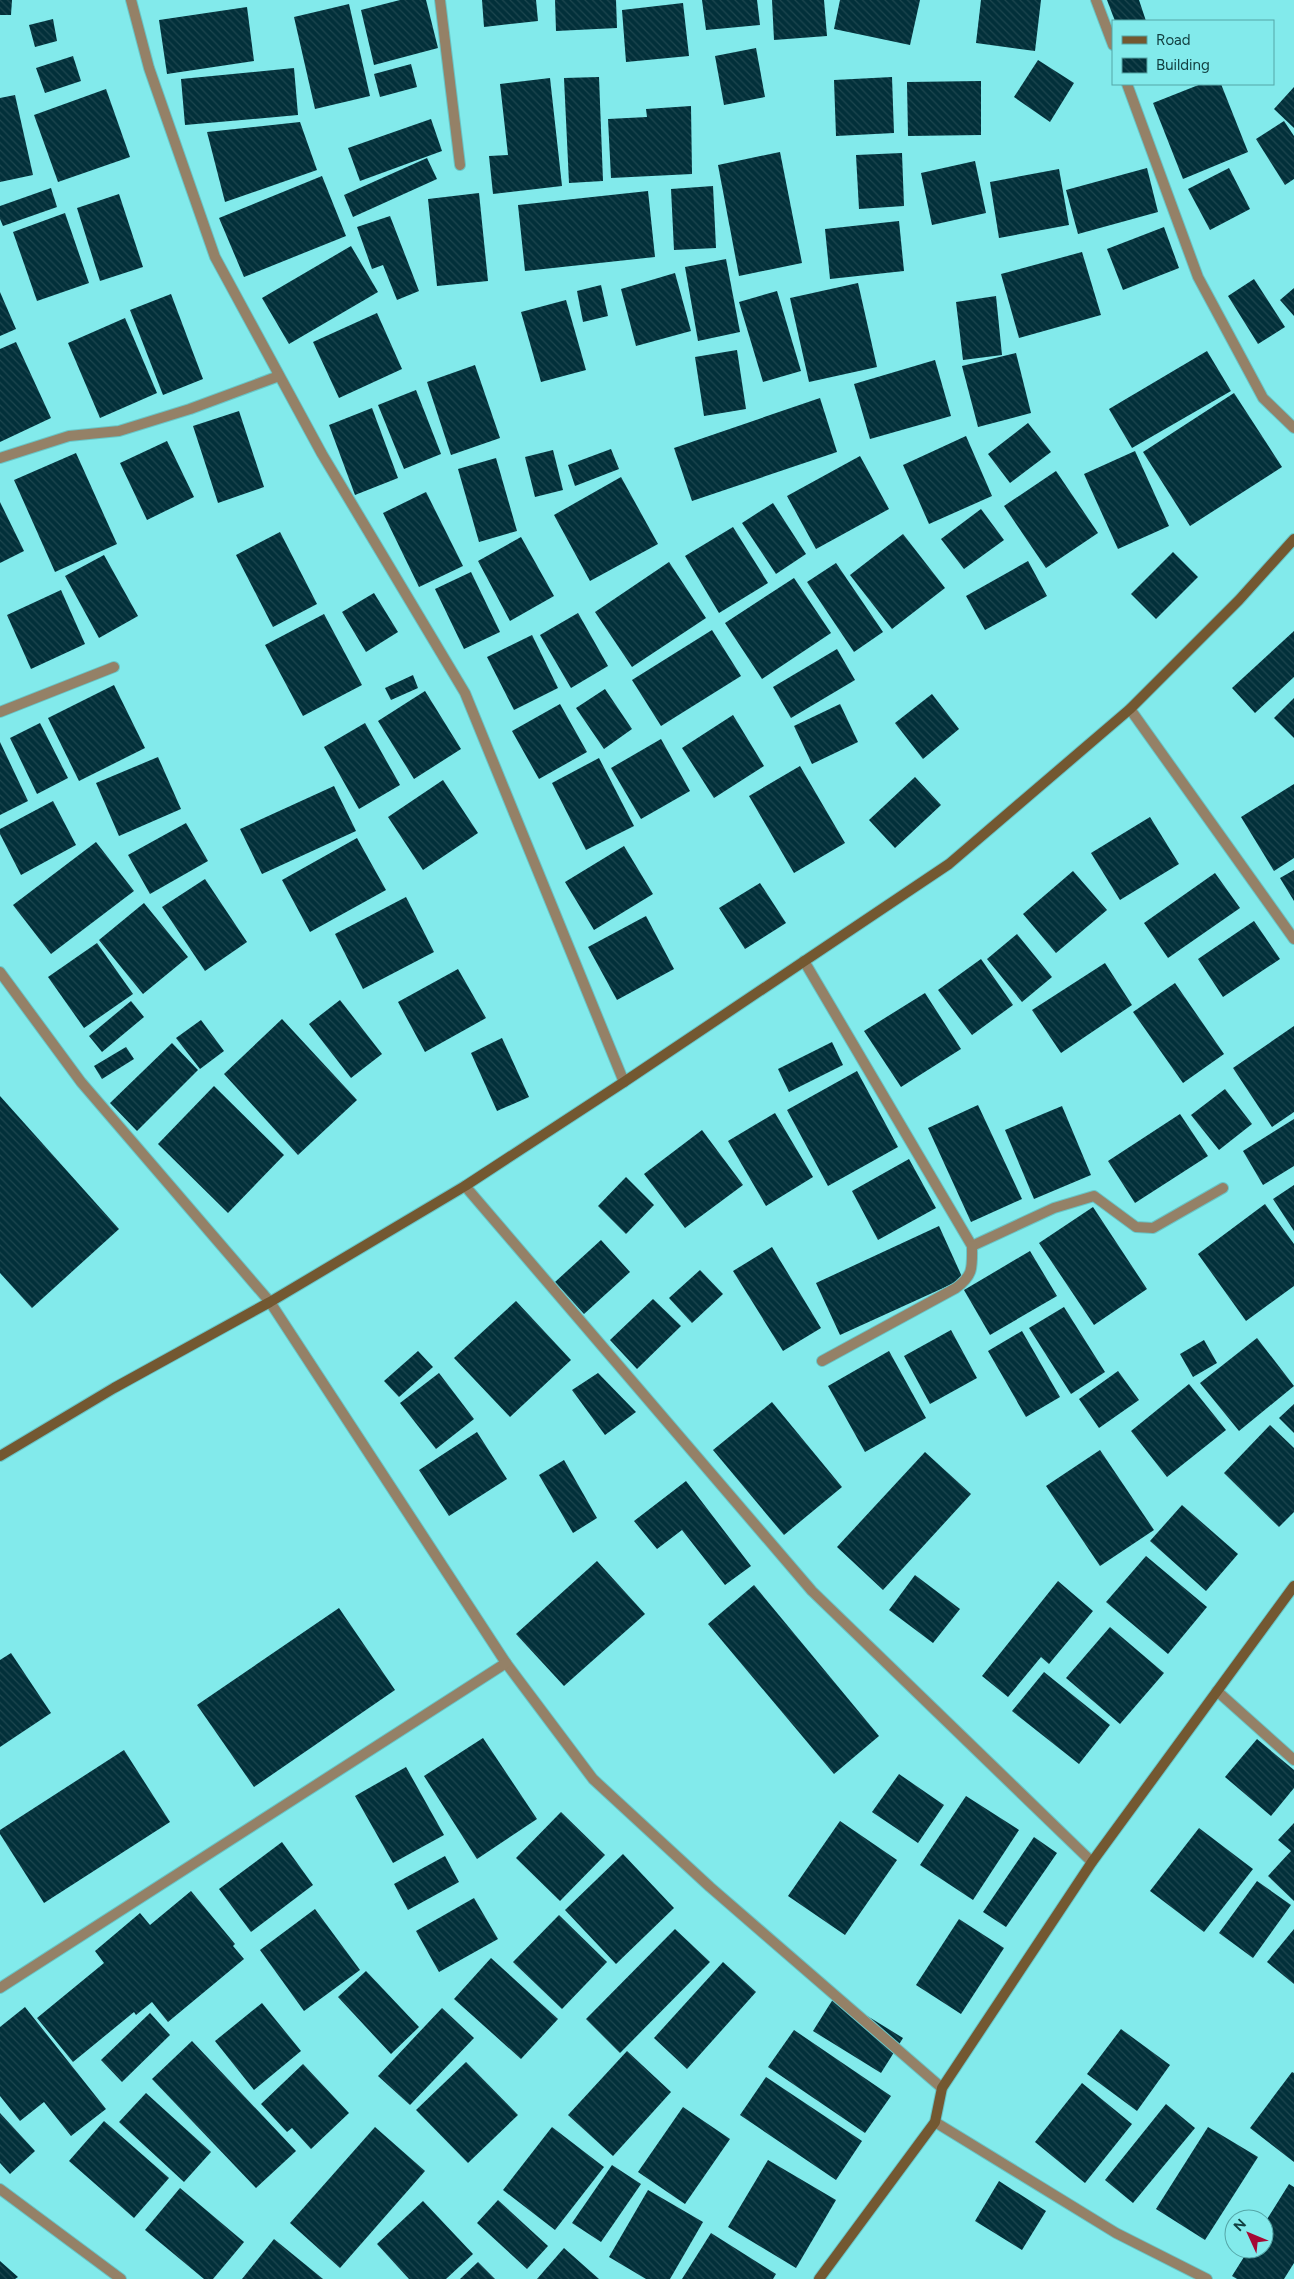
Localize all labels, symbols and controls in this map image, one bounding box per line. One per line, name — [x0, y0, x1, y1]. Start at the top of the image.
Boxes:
legend — [1112, 20, 1274, 85]
text: Road — [1156, 31, 1191, 49]
text: Building — [1156, 56, 1210, 74]
north arrow — [1224, 2209, 1274, 2259]
text: N — [1230, 2216, 1250, 2235]

